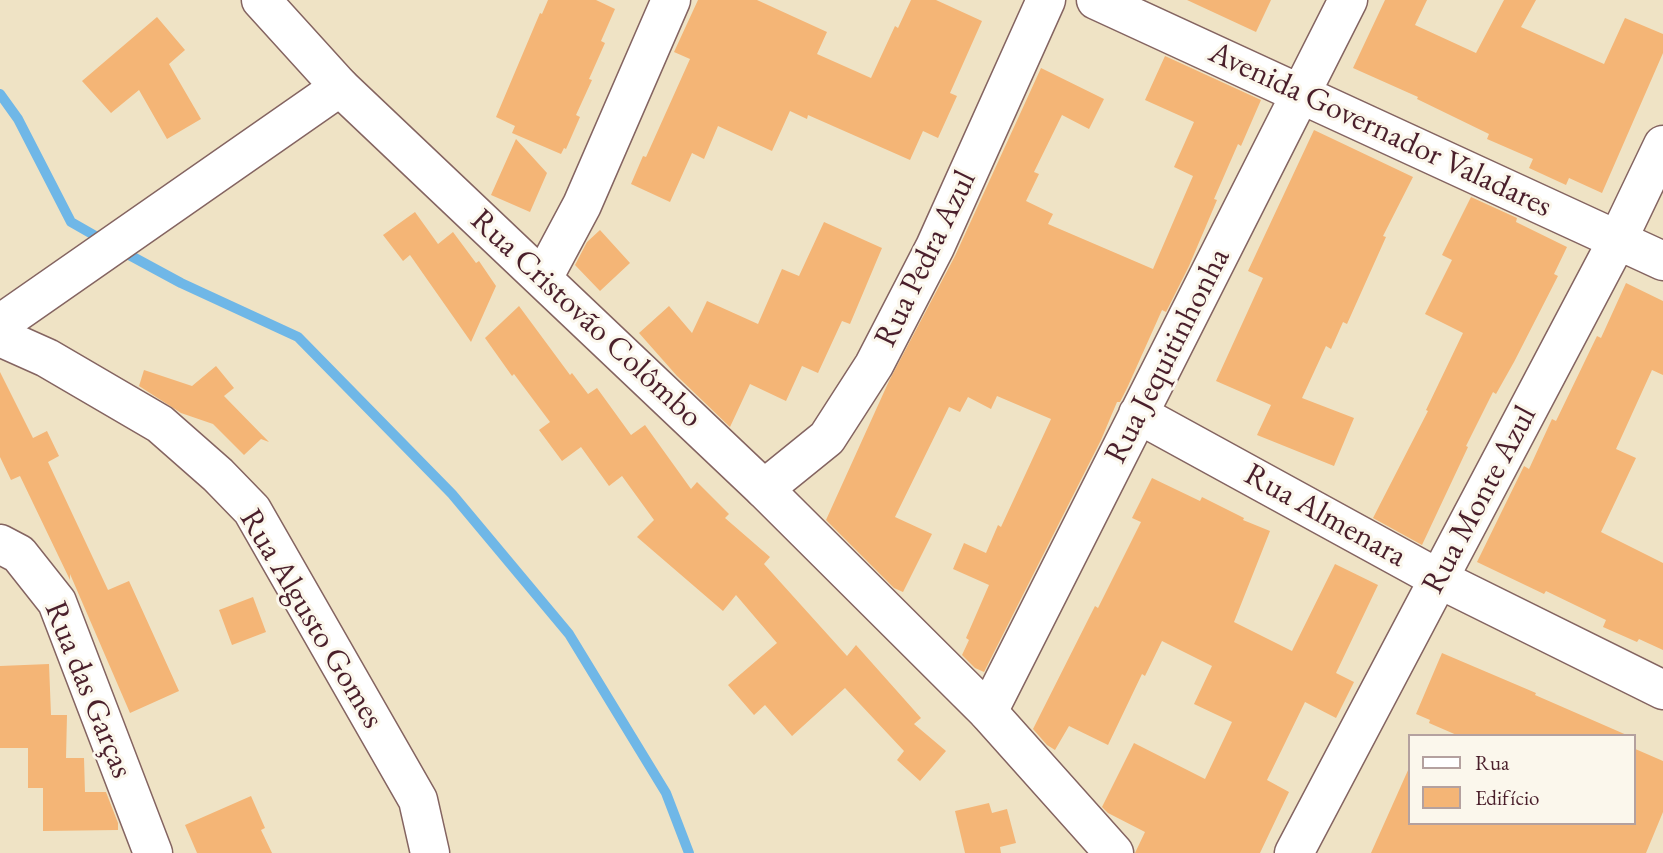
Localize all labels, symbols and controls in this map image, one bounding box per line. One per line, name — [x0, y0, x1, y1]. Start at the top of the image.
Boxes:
street label: Avenida Governador Valadares — [1203, 34, 1557, 226]
street label: Rua Pedra Azul — [867, 165, 985, 353]
street label: Rua Cristovão Colômbo — [462, 202, 710, 436]
street label: Rua Jequitinhonha — [1097, 242, 1239, 470]
street label: Rua Monte Azul — [1415, 400, 1545, 600]
street label: Rua Almenara — [1237, 456, 1413, 576]
street label: Rua Algusto Gomes — [230, 502, 392, 736]
street label: Rua das Garças — [35, 596, 141, 784]
legend — [1408, 734, 1635, 825]
text: Rua — [1475, 749, 1509, 776]
text: Edifício — [1475, 784, 1539, 811]

